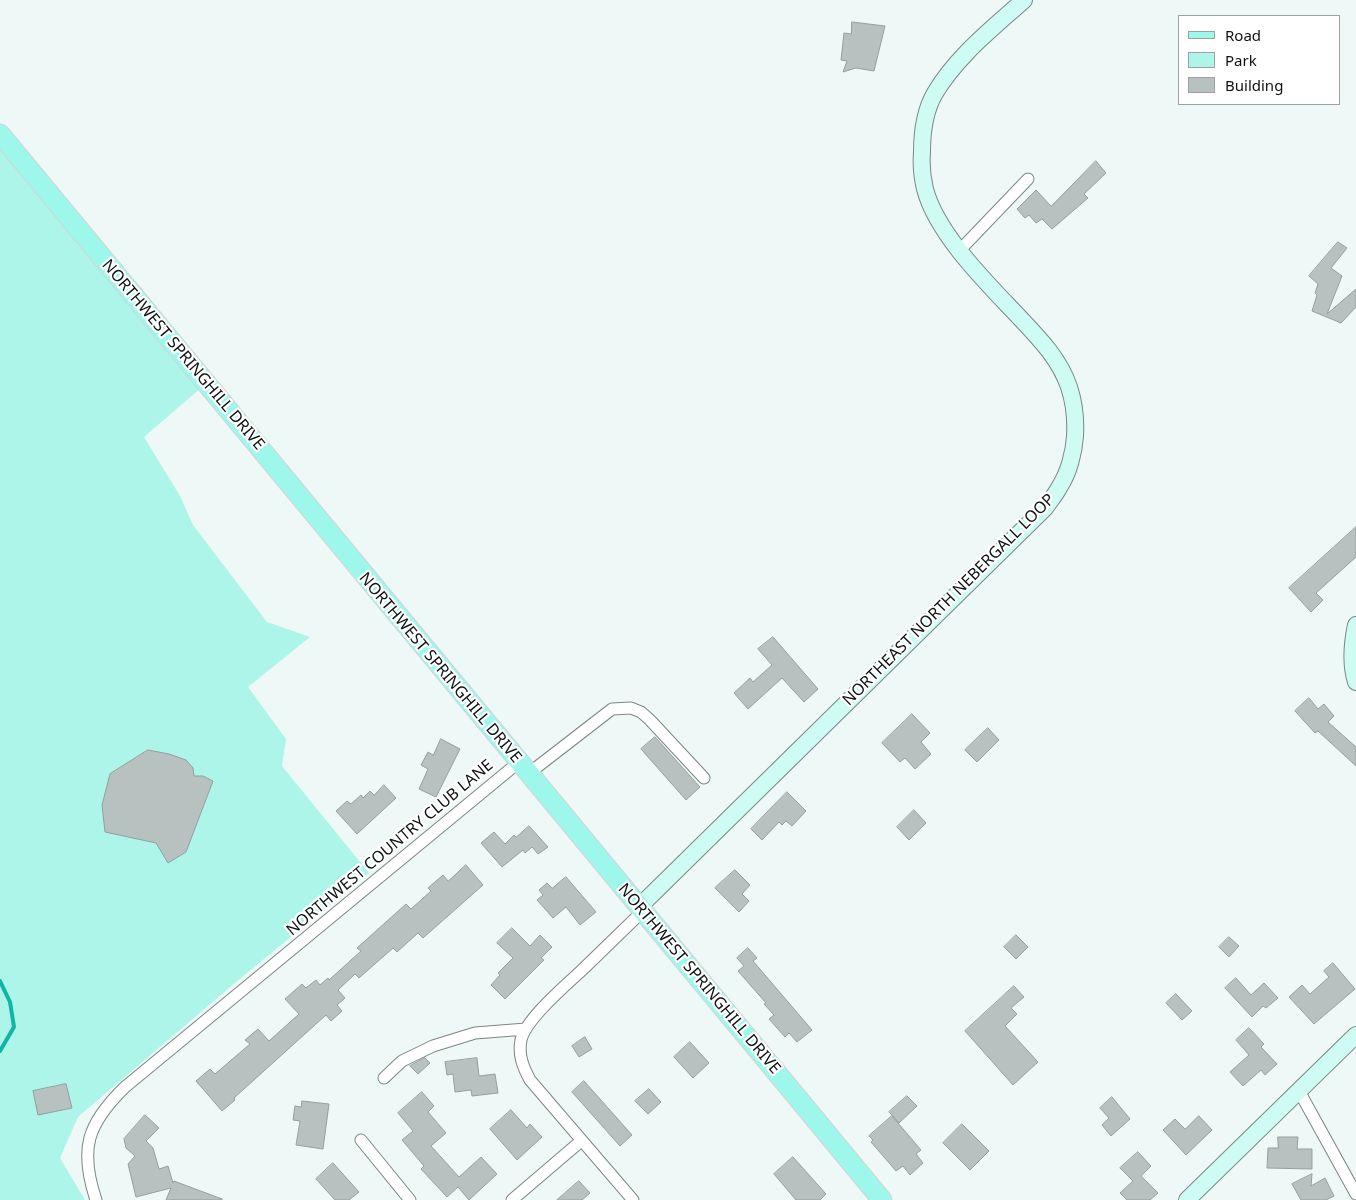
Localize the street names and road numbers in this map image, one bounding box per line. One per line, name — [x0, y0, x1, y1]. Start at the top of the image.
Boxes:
street label: NORTHWEST SPRINGHILL DRIVE — [98, 256, 268, 454]
street label: NORTHEAST NORTH NEBERGALL LOOP — [839, 490, 1059, 710]
street label: NORTHWEST SPRINGHILL DRIVE — [355, 569, 525, 767]
street label: NORTHWEST COUNTRY CLUB LANE — [283, 756, 497, 940]
street label: NORTHWEST SPRINGHILL DRIVE — [614, 880, 784, 1078]

